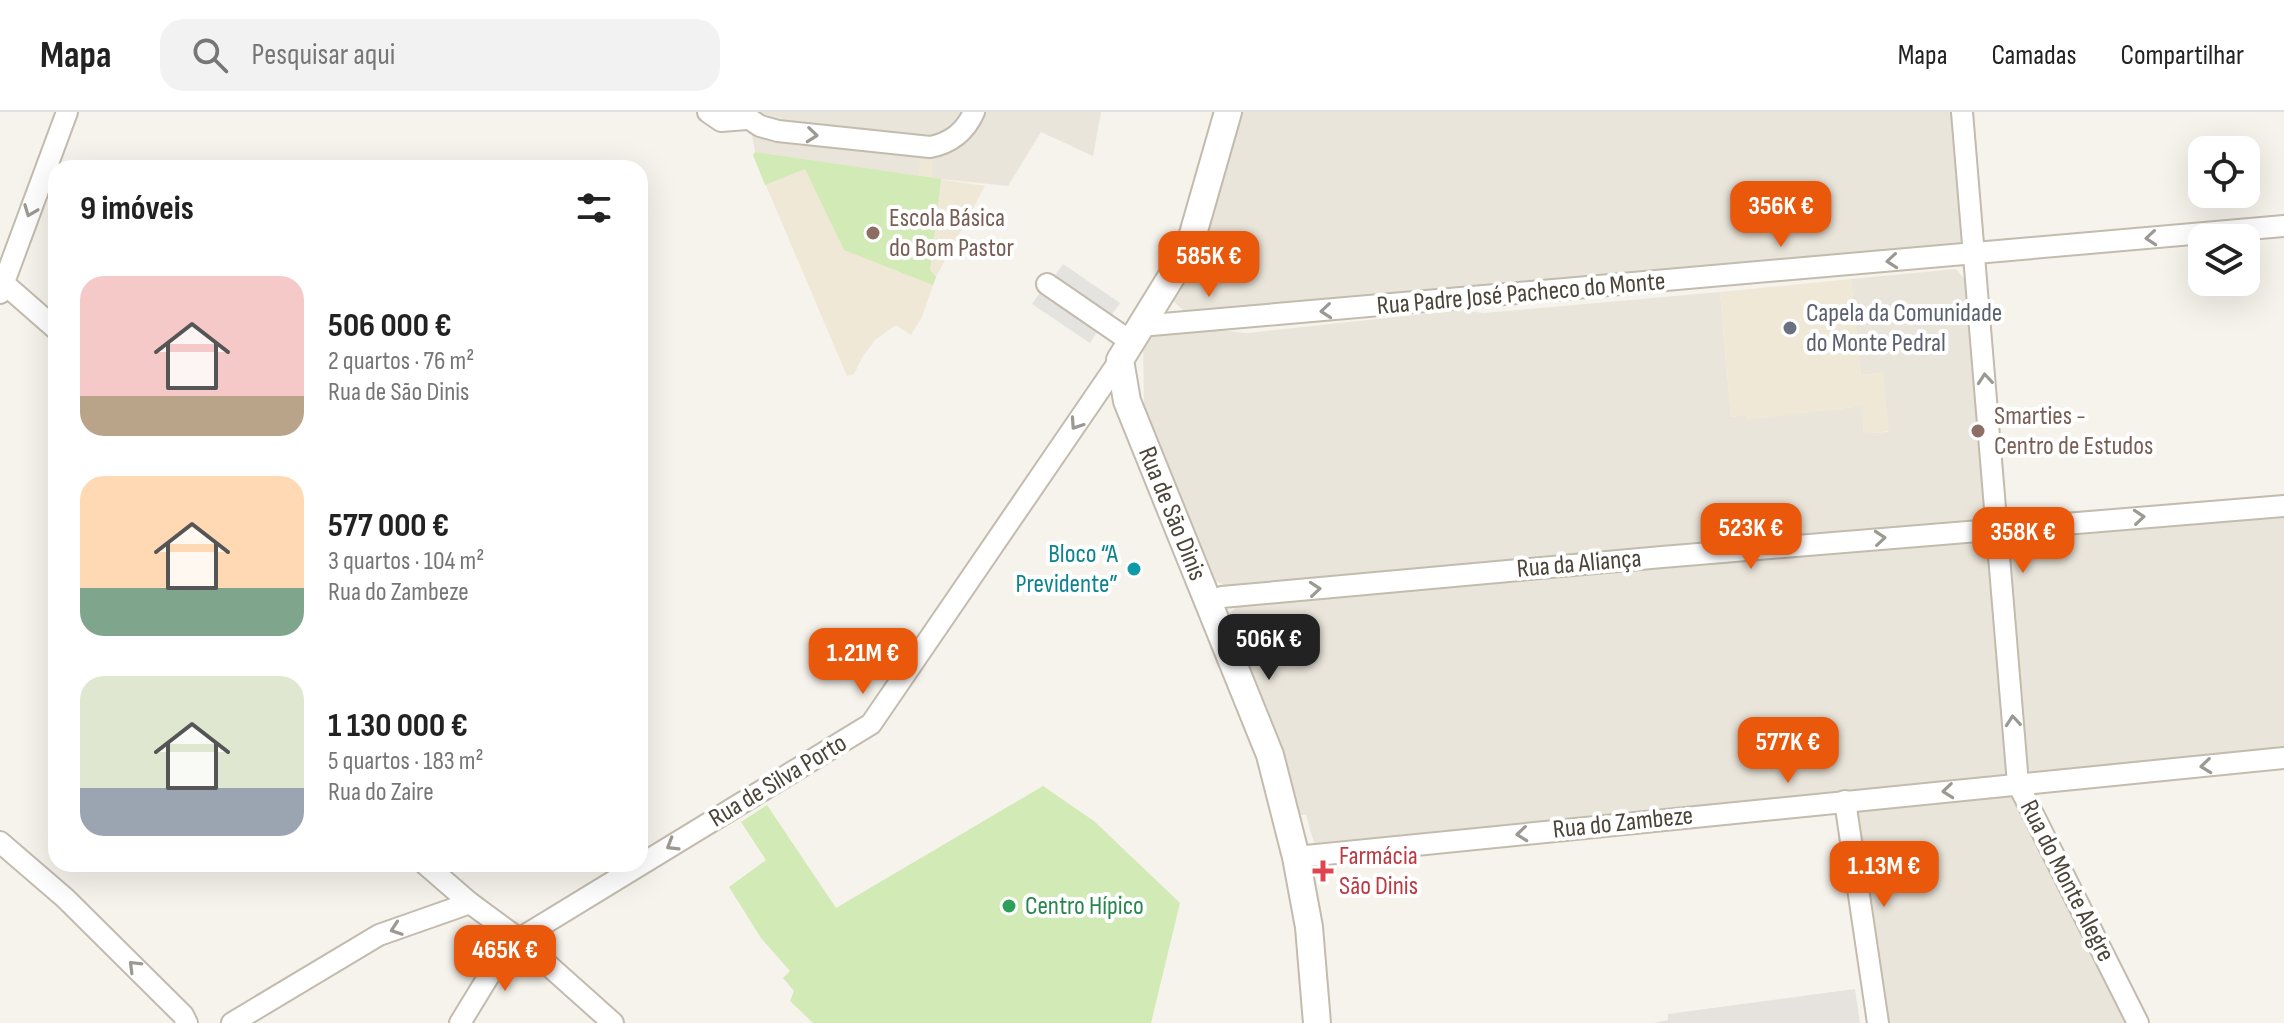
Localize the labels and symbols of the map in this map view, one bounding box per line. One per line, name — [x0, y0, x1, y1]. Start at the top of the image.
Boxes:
one-way arrow — [806, 126, 819, 143]
pin: 356K € — [1716, 181, 1846, 249]
one-way arrow — [23, 203, 40, 217]
place label: Escola Básica do Bom Pastor — [889, 203, 1014, 264]
marker: Escola Básica do Bom Pastor — [864, 224, 882, 242]
one-way arrow — [2144, 229, 2157, 246]
pin: 585K € — [1144, 231, 1274, 299]
one-way arrow — [1885, 252, 1898, 269]
street label: Rua Padre José Pacheco do Monte — [1375, 266, 1667, 322]
place label: Capela da Comunidade do Monte Pedral — [1806, 298, 2002, 359]
one-way arrow — [1319, 303, 1332, 320]
marker: Capela da Comunidade do Monte Pedral — [1781, 319, 1799, 337]
one-way arrow — [1977, 372, 1994, 385]
place label: Smarties - Centro de Estudos — [1994, 401, 2153, 462]
one-way arrow — [1071, 416, 1086, 430]
marker: Smarties - Centro de Estudos — [1969, 422, 1987, 440]
street label: Rua de São Dinis — [1132, 442, 1213, 585]
pin: 523K € — [1686, 503, 1816, 571]
pin: 358K € — [1958, 507, 2088, 575]
one-way arrow — [2133, 509, 2146, 526]
one-way arrow — [1874, 530, 1887, 547]
place label: Bloco “A Previdente” — [1016, 539, 1119, 600]
street label: Rua da Aliança — [1515, 543, 1643, 585]
marker: Bloco “A Previdente” — [1125, 560, 1143, 578]
one-way arrow — [1308, 580, 1321, 597]
pin: 506K € — [1204, 614, 1334, 682]
pin: 1.21M € — [789, 628, 937, 696]
one-way arrow — [2005, 714, 2022, 727]
pin: 577K € — [1723, 717, 1853, 785]
street label: Rua de Silva Porto — [704, 728, 852, 834]
one-way arrow — [2199, 757, 2212, 774]
one-way arrow — [1941, 782, 1954, 799]
street label: Rua do Monte Alegre — [2013, 795, 2121, 967]
street label: Rua do Zambeze — [1551, 800, 1695, 846]
one-way arrow — [1515, 825, 1528, 842]
one-way arrow — [666, 836, 681, 851]
place label: Farmácia São Dinis — [1339, 841, 1418, 902]
pin: 1.13M € — [1810, 841, 1958, 909]
marker: Farmácia São Dinis — [1314, 862, 1332, 880]
place label: Centro Hípico — [1025, 891, 1144, 922]
marker: Centro Hípico — [1000, 897, 1018, 915]
one-way arrow — [390, 919, 404, 935]
pin: 465K € — [440, 925, 570, 993]
one-way arrow — [129, 961, 143, 975]

